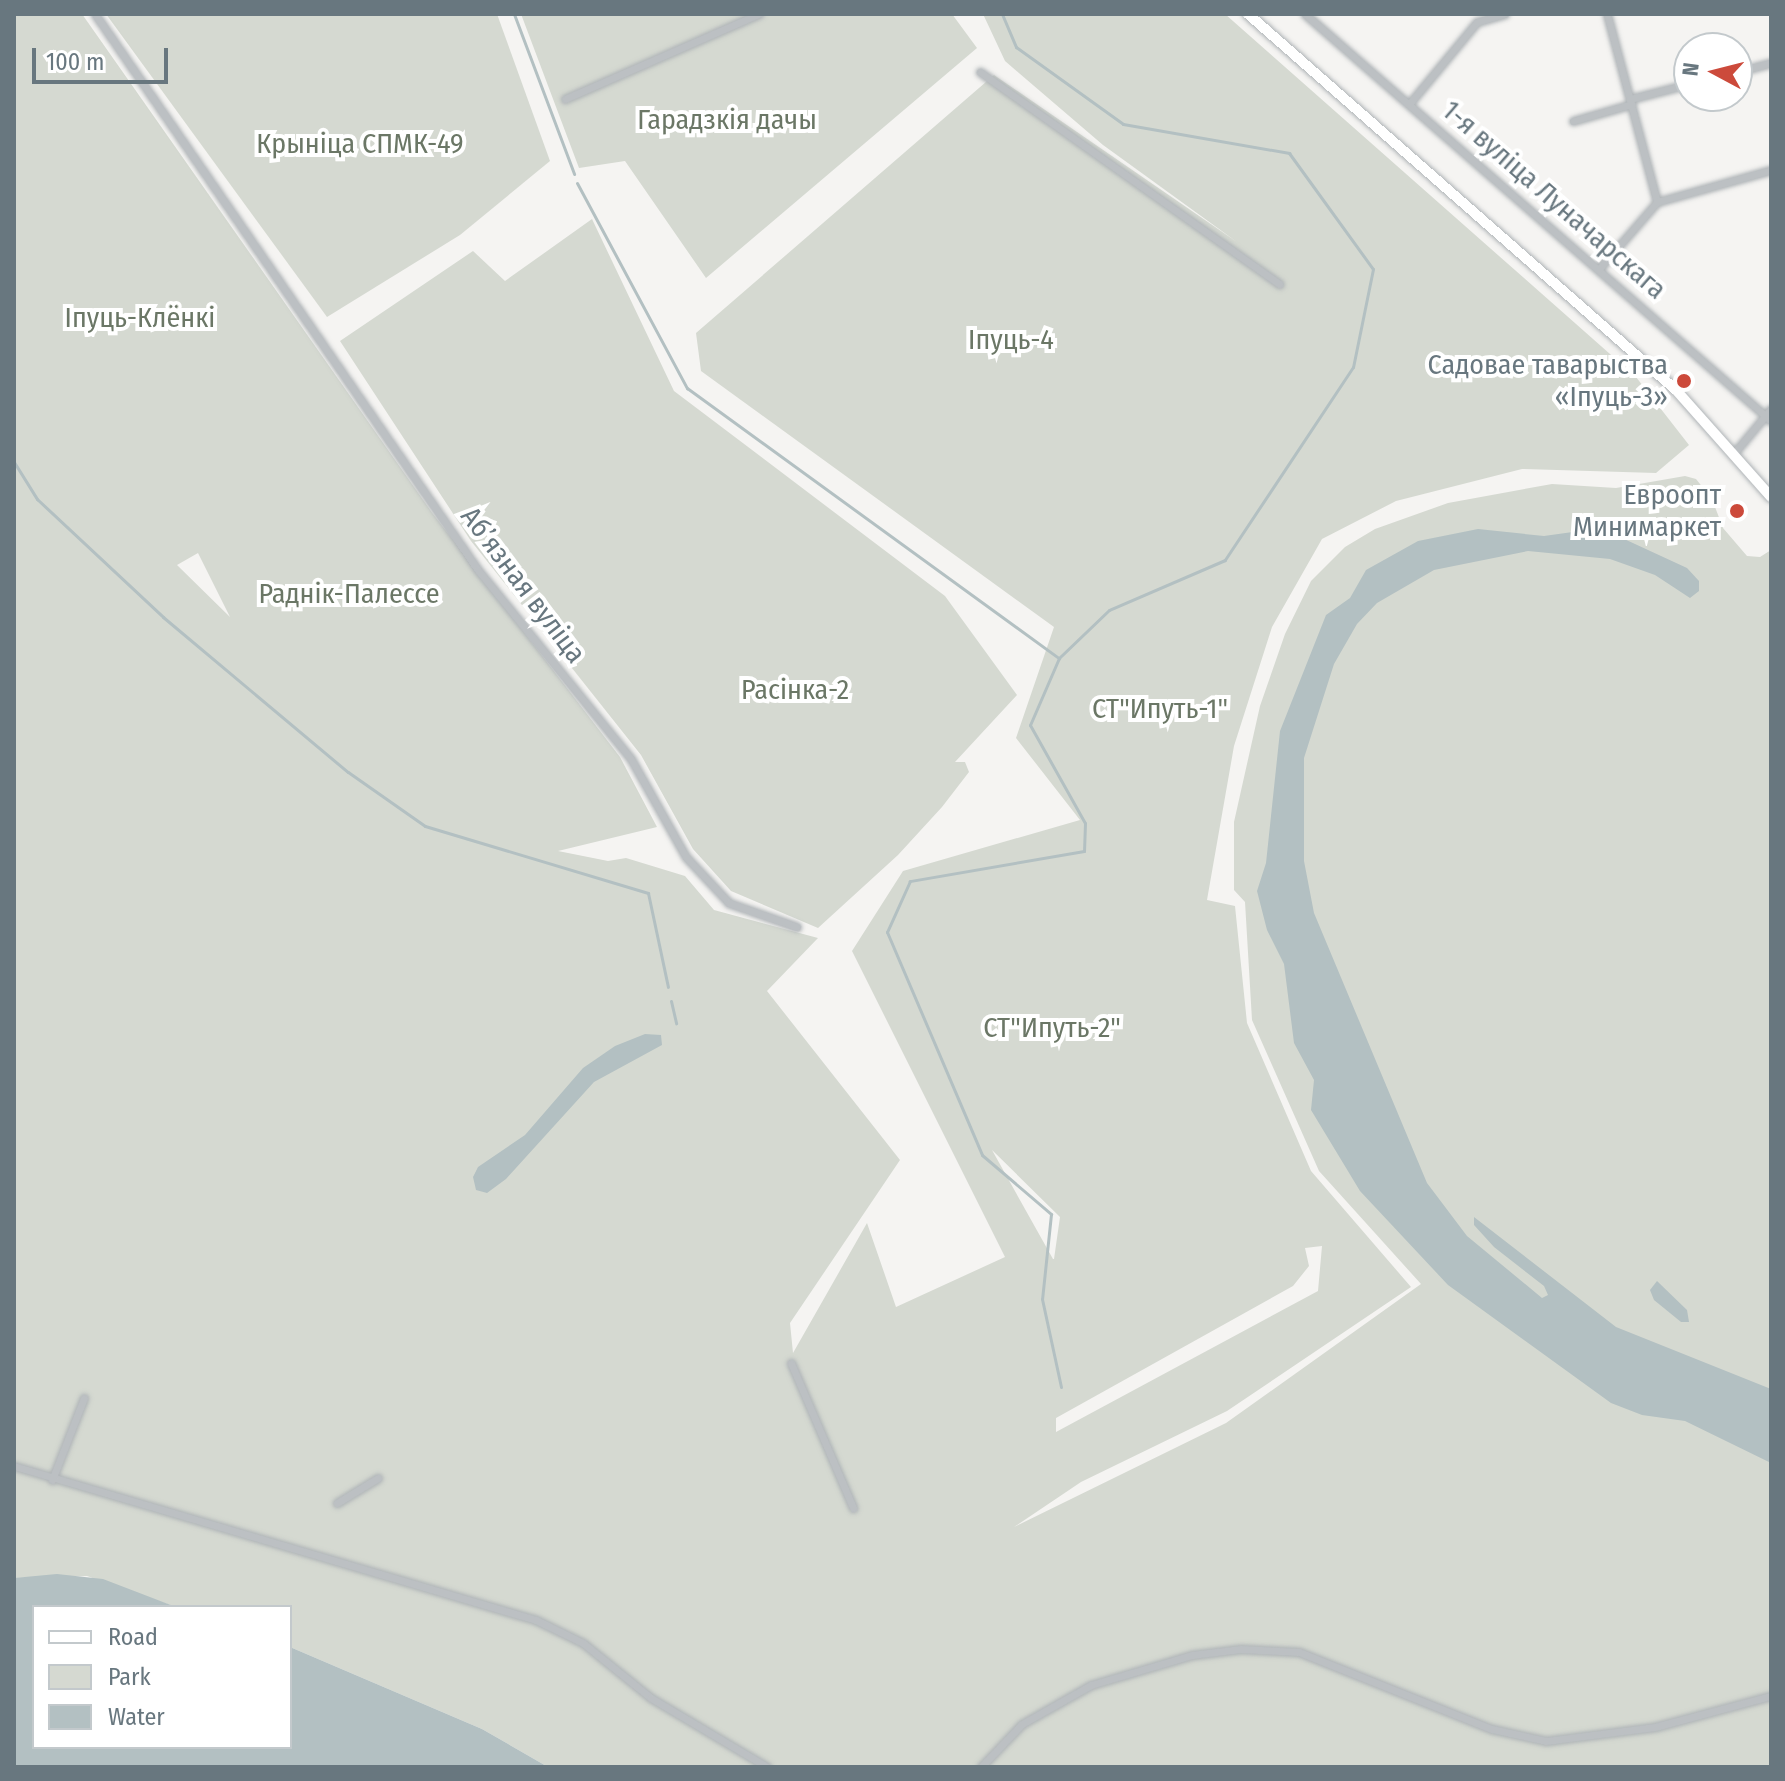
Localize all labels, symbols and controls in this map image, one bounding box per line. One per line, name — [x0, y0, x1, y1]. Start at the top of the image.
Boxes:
scale bar — [36, 32, 172, 82]
north arrow — [1673, 32, 1753, 112]
text: 100 m — [46, 48, 104, 76]
text: N — [1676, 61, 1705, 77]
street label: 1-я вуліца Луначарскага — [1435, 94, 1673, 306]
park label: Гарадзкія дачы — [637, 103, 817, 137]
park label: Крыніца СПМК-49 — [256, 127, 464, 161]
park label: Іпуць-Клёнкі — [65, 301, 215, 335]
park label: Іпуць-4 — [968, 323, 1054, 357]
place label: Садовае таварыства «Іпуць-3» — [1428, 348, 1668, 414]
marker: Садовае таварыства «Іпуць-3» — [1675, 372, 1693, 390]
place label: Евроопт Минимаркет — [1573, 478, 1721, 544]
street label: Абʼязная вуліца — [453, 500, 593, 670]
marker: Евроопт Минимаркет — [1728, 502, 1746, 520]
park label: Раднік-Палессе — [258, 577, 440, 611]
park label: Расінка-2 — [741, 673, 849, 707]
park label: СТ"Ипуть-1" — [1092, 692, 1228, 726]
park label: СТ"Ипуть-2" — [983, 1011, 1121, 1045]
legend — [32, 1605, 292, 1749]
text: Road — [108, 1623, 158, 1651]
text: Park — [108, 1663, 151, 1691]
text: Water — [108, 1703, 165, 1731]

